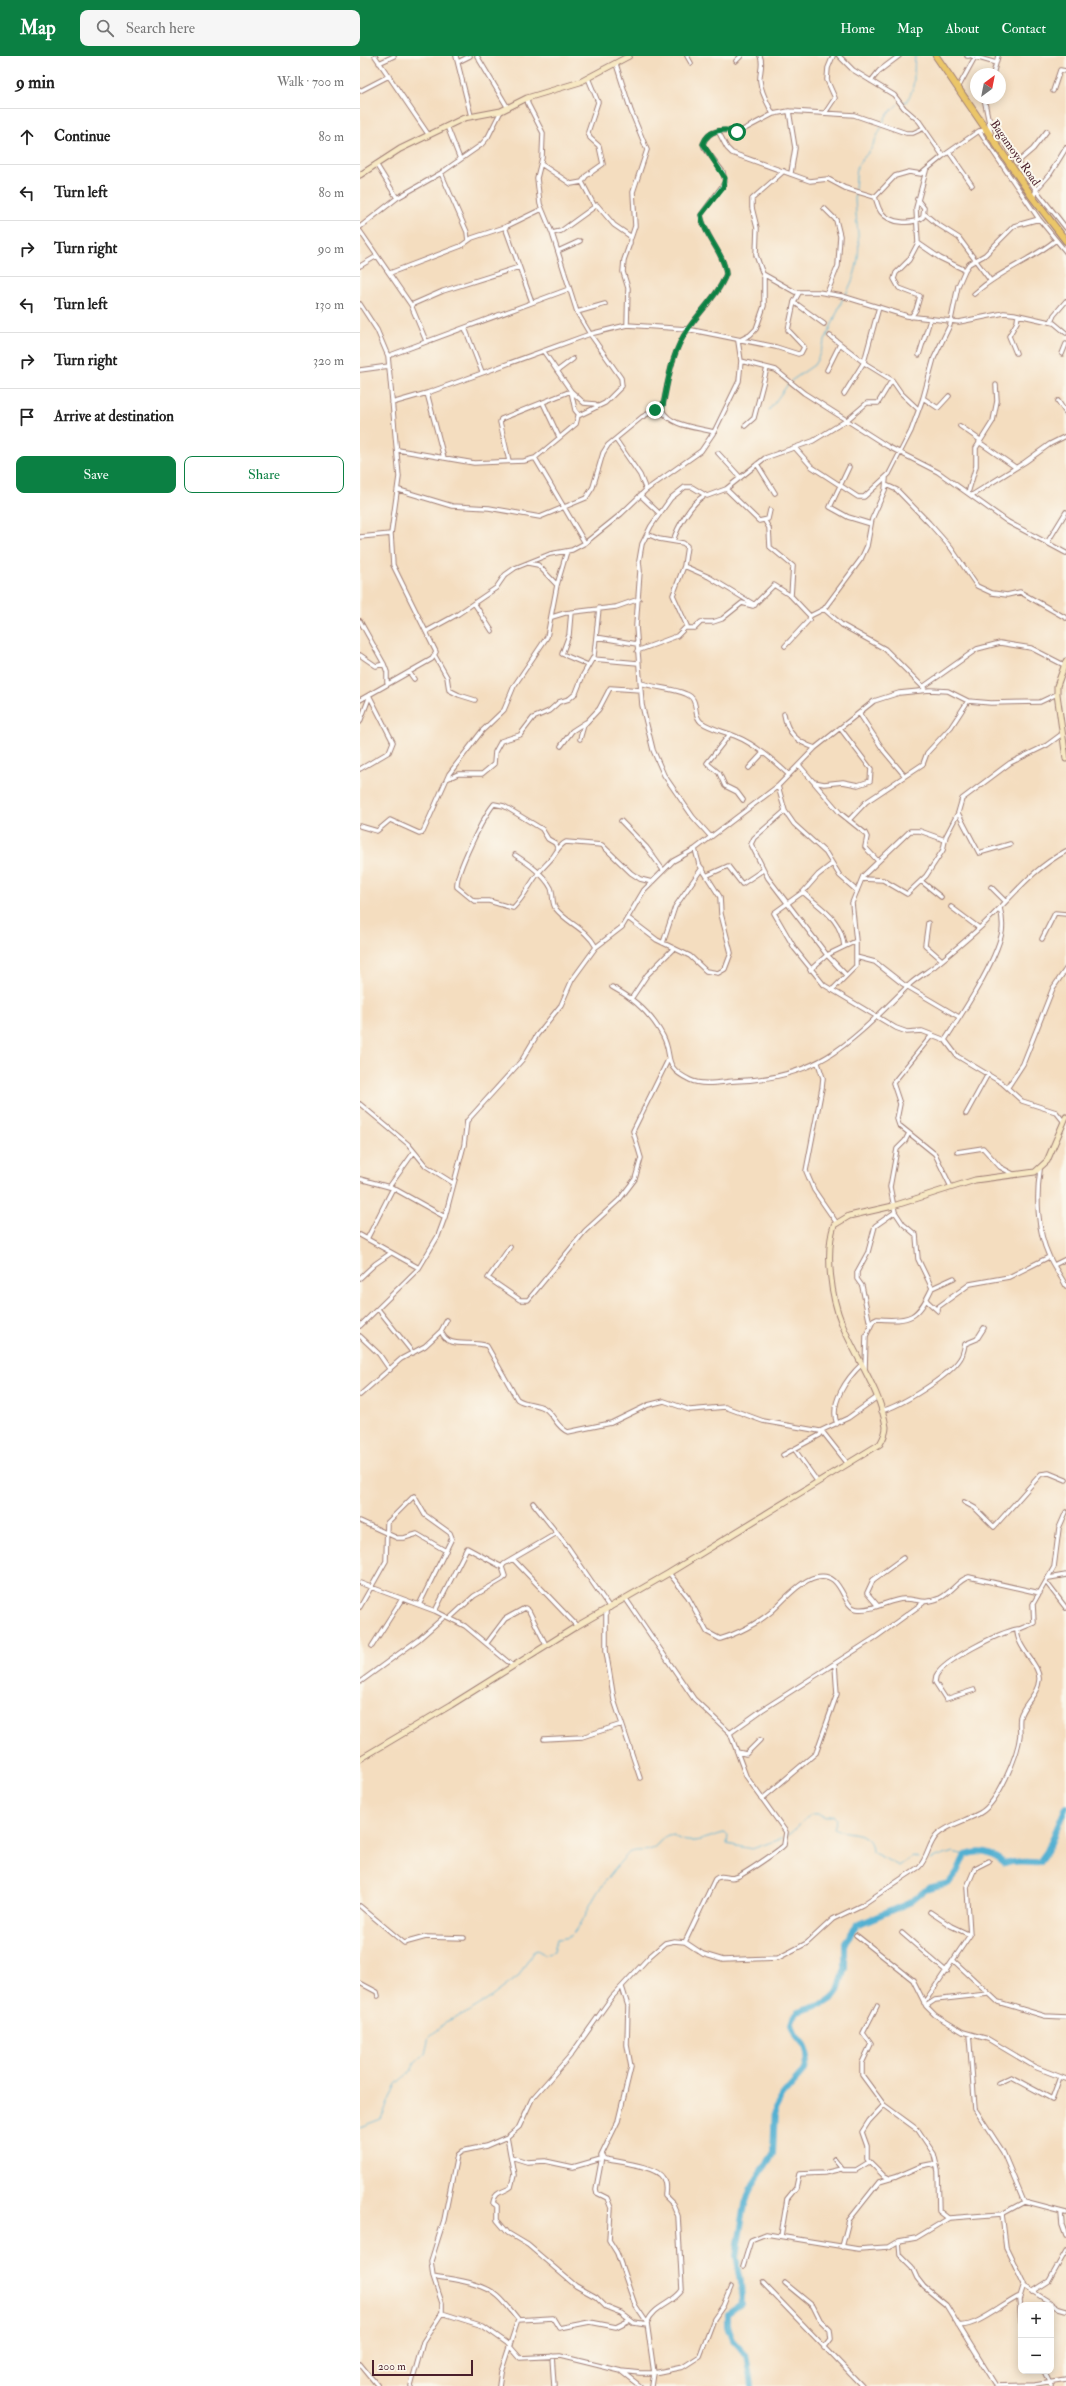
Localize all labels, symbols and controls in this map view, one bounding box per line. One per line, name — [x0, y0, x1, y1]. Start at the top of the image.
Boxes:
search box — [80, 10, 360, 46]
text: Map — [20, 16, 56, 40]
icon: search — [94, 17, 116, 39]
text: Search here — [126, 19, 195, 38]
text: Home — [840, 20, 875, 37]
text: Map — [897, 20, 923, 37]
text: About — [945, 20, 979, 37]
text: Contact — [1001, 20, 1046, 37]
north arrow — [970, 68, 1006, 104]
text: 9 min — [16, 72, 55, 93]
text: Walk · 700 m — [277, 74, 344, 90]
street label: Bagamoyo Road — [987, 117, 1043, 189]
route start — [728, 123, 746, 141]
icon: ahead — [16, 126, 38, 148]
text: Continue — [54, 127, 110, 146]
text: 80 m — [318, 129, 344, 145]
icon: left — [16, 182, 38, 204]
text: Turn left — [54, 183, 108, 202]
text: 80 m — [318, 185, 344, 201]
icon: right — [16, 238, 38, 260]
text: Turn right — [54, 239, 117, 258]
text: 90 m — [318, 241, 344, 257]
icon: left — [16, 294, 38, 316]
text: Turn left — [54, 295, 108, 314]
text: 130 m — [315, 297, 344, 313]
icon: right — [16, 350, 38, 372]
text: Turn right — [54, 351, 117, 370]
text: 320 m — [313, 353, 344, 369]
route end — [646, 401, 664, 419]
icon: arrive — [16, 406, 38, 428]
text: Arrive at destination — [54, 407, 174, 426]
button: Save — [16, 456, 176, 493]
button: Share — [184, 456, 344, 493]
map controls — [1018, 2302, 1054, 2374]
button: + — [1018, 2302, 1054, 2338]
button: − — [1018, 2338, 1054, 2374]
scale bar — [372, 2358, 473, 2377]
text: 200 m — [378, 2360, 406, 2373]

